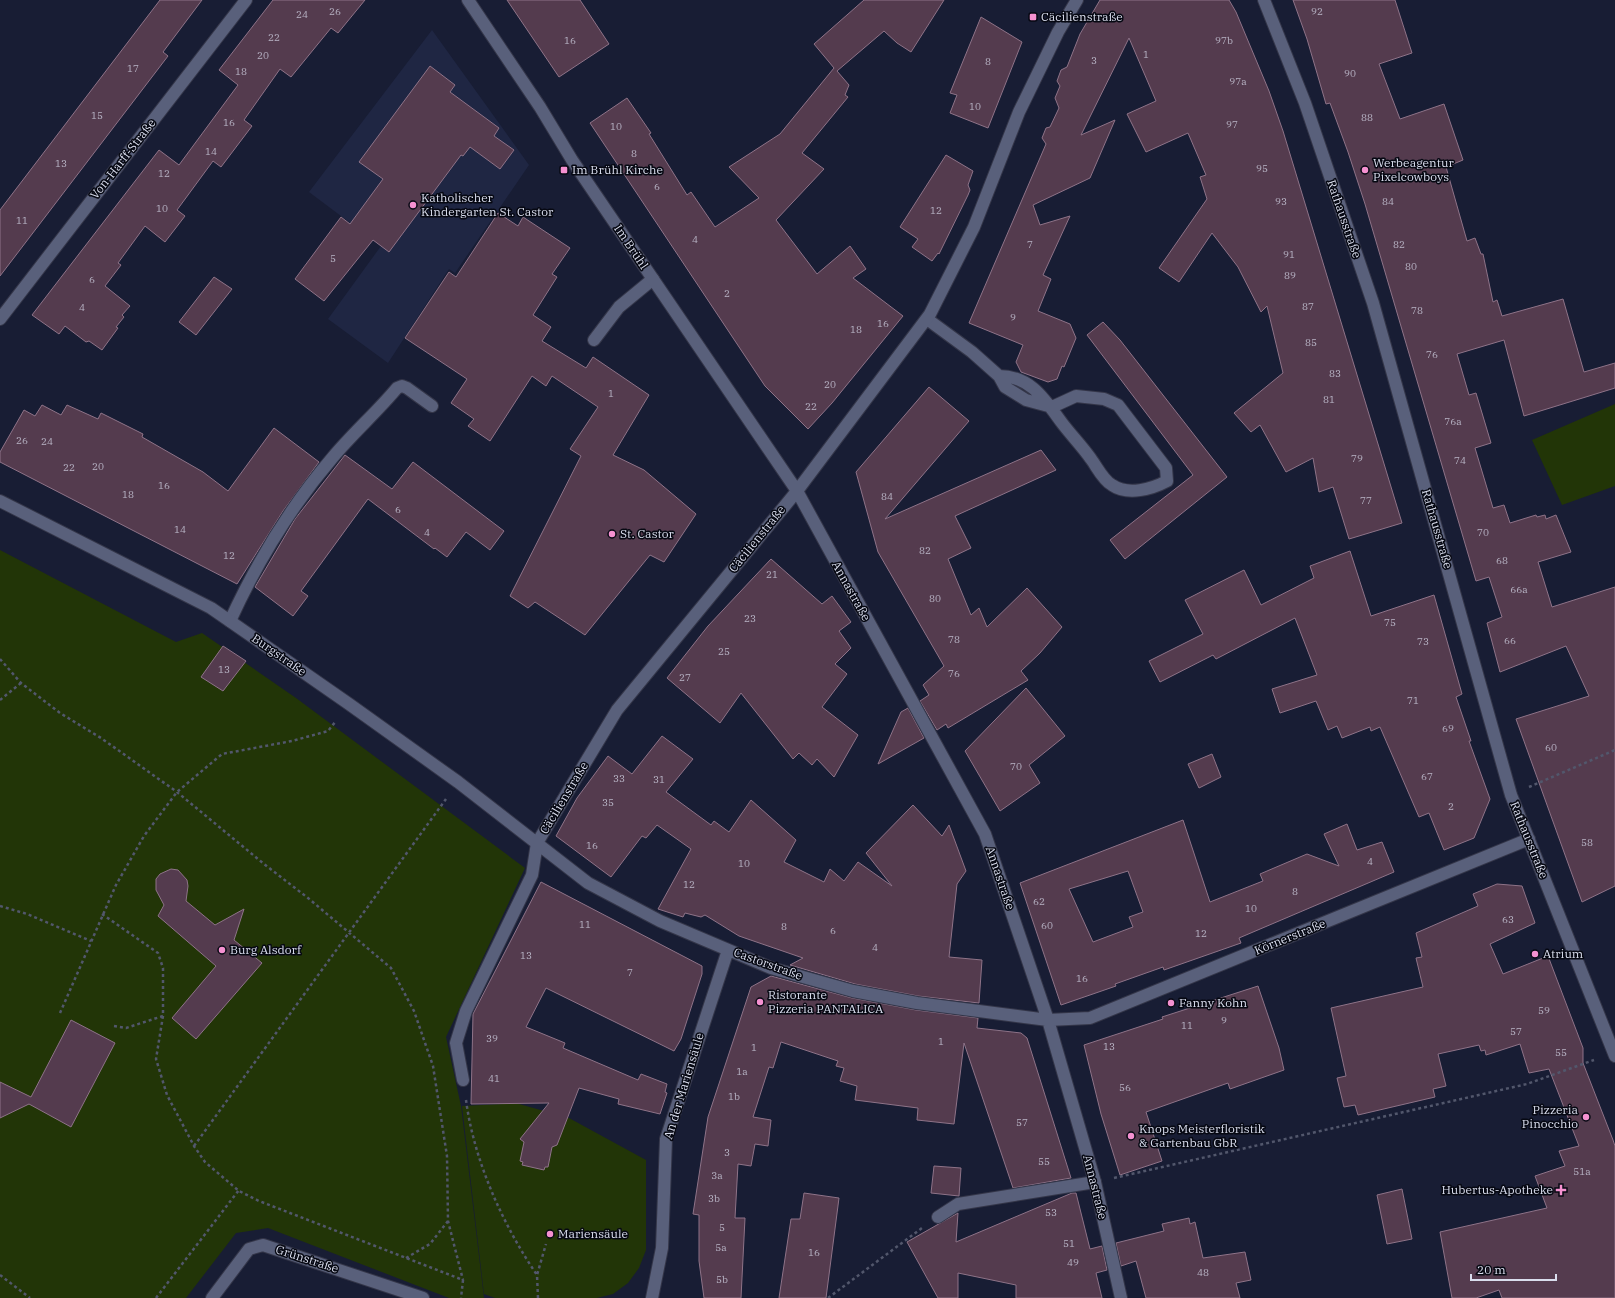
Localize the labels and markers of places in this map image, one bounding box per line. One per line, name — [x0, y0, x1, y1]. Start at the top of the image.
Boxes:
place label: Cäcilienstraße — [1041, 9, 1123, 24]
marker: Cäcilienstraße — [1028, 12, 1038, 22]
place label: Werbeagentur Pixelcowboys — [1373, 155, 1454, 184]
place label: Im Brühl Kirche — [572, 162, 663, 177]
marker: Im Brühl Kirche — [559, 165, 569, 175]
marker: Werbeagentur Pixelcowboys — [1360, 165, 1370, 175]
place label: Katholischer Kindergarten St. Castor — [421, 190, 554, 219]
marker: Katholischer Kindergarten St. Castor — [408, 200, 418, 210]
place label: St. Castor — [620, 526, 674, 541]
marker: St. Castor — [607, 529, 617, 539]
place label: Burg Alsdorf — [230, 942, 302, 957]
marker: Burg Alsdorf — [217, 945, 227, 955]
place label: Atrium — [1543, 946, 1584, 961]
marker: Atrium — [1530, 949, 1540, 959]
place label: Ristorante Pizzeria PANTALICA — [768, 987, 884, 1016]
place label: Fanny Kohn — [1179, 995, 1247, 1010]
marker: Ristorante Pizzeria PANTALICA — [755, 997, 765, 1007]
marker: Fanny Kohn — [1166, 998, 1176, 1008]
place label: Pizzeria Pinocchio — [1522, 1102, 1578, 1131]
marker: Pizzeria Pinocchio — [1581, 1112, 1591, 1122]
place label: Knops Meisterfloristik & Gartenbau GbR — [1139, 1121, 1265, 1150]
marker: Knops Meisterfloristik & Gartenbau GbR — [1126, 1131, 1136, 1141]
place label: Hubertus-Apotheke — [1441, 1182, 1553, 1197]
marker: Hubertus-Apotheke — [1556, 1185, 1566, 1195]
place label: Mariensäule — [558, 1226, 628, 1241]
marker: Mariensäule — [545, 1229, 555, 1239]

